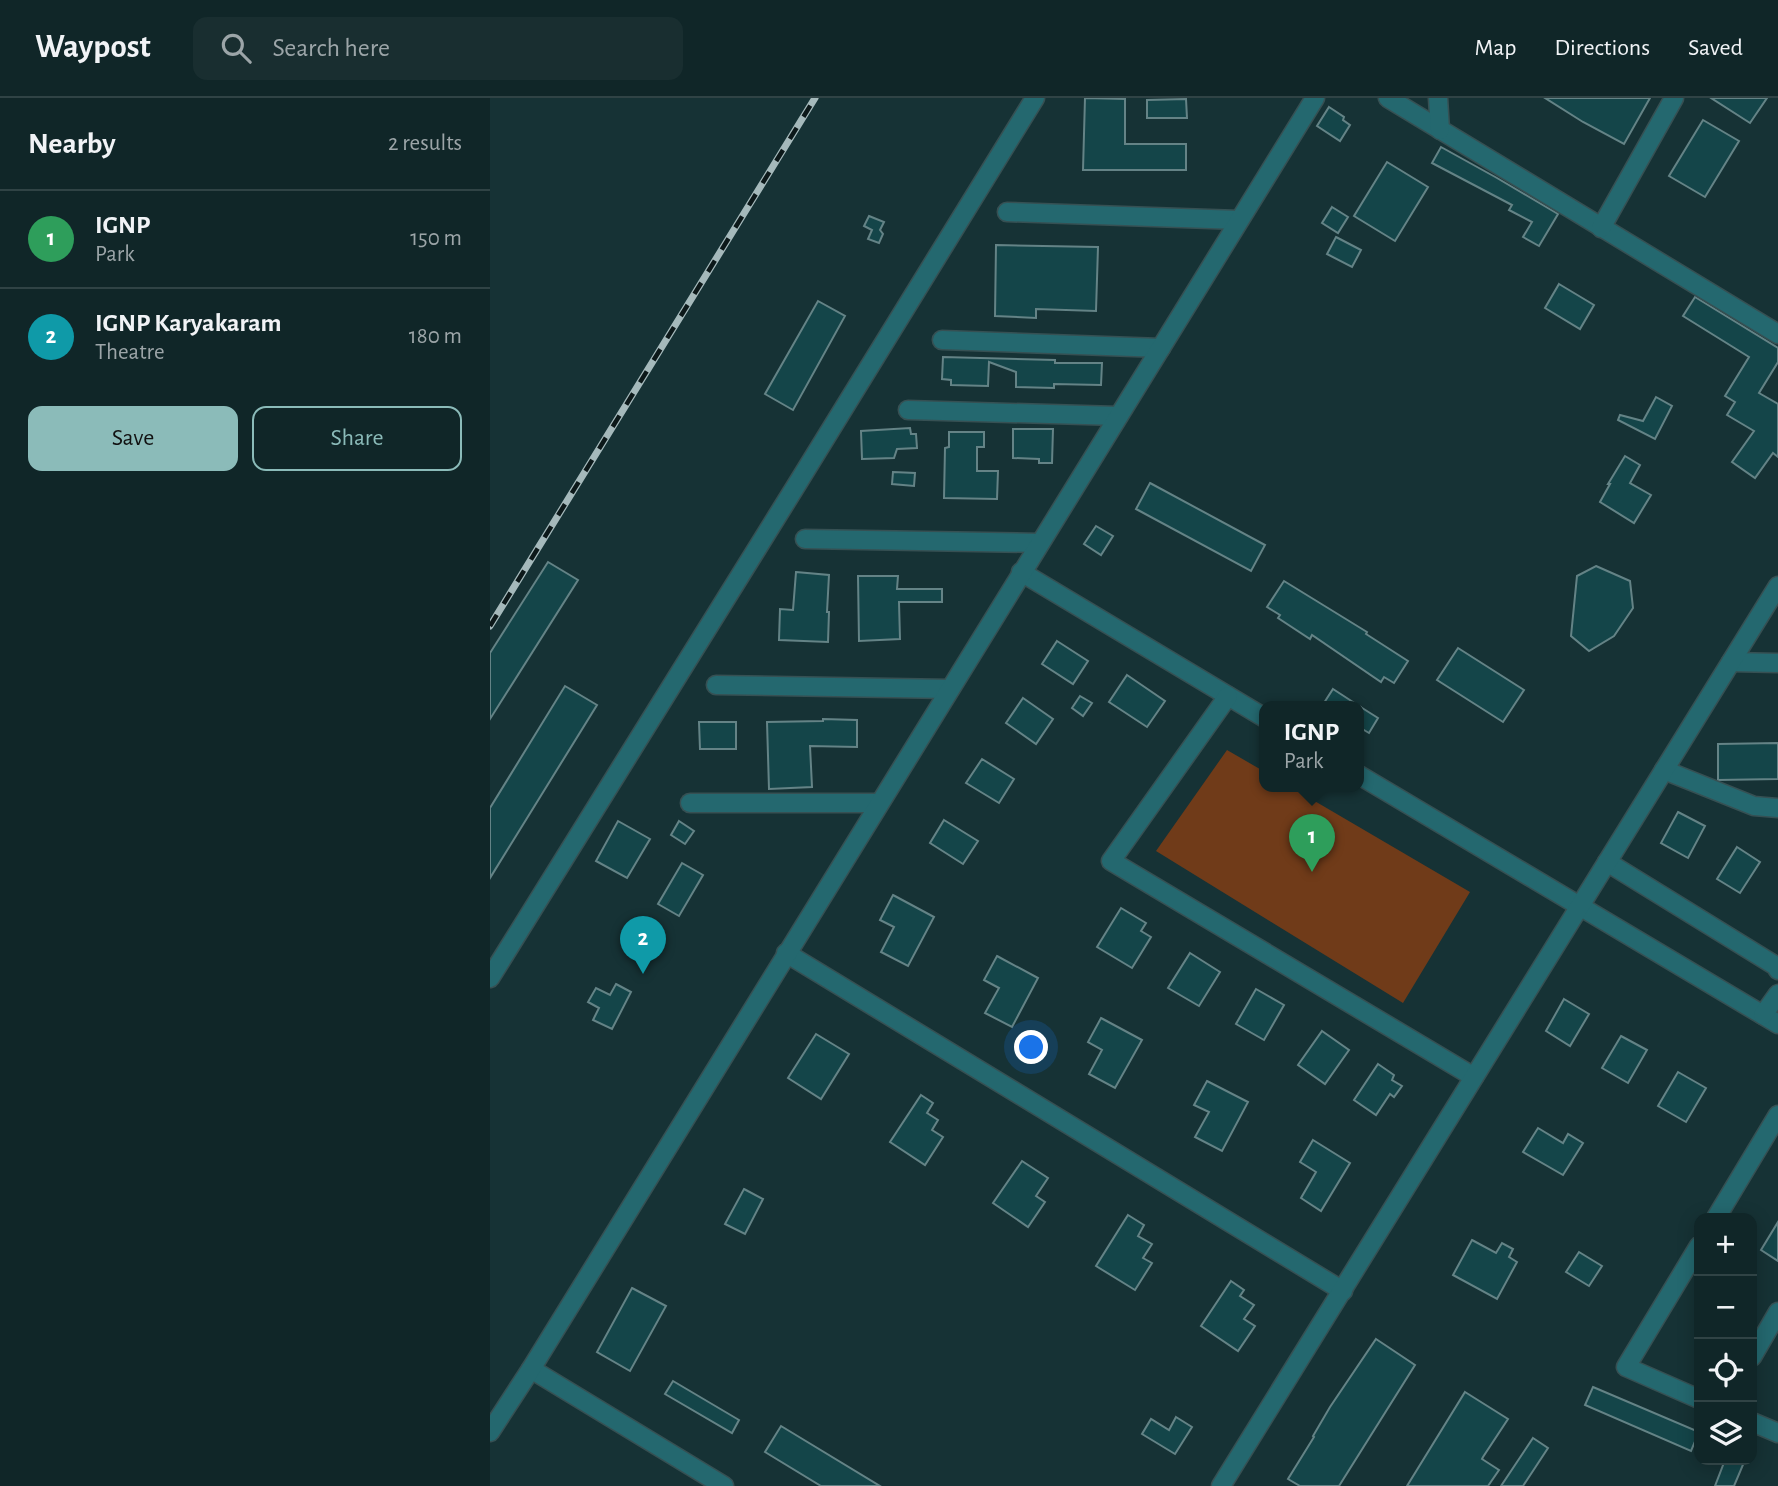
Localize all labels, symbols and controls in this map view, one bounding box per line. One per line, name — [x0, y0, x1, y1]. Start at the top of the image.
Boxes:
search box — [193, 17, 683, 80]
icon: search — [217, 29, 255, 67]
text: Waypost — [35, 31, 151, 64]
text: Search here — [273, 35, 390, 61]
text: Map — [1474, 36, 1516, 60]
text: Directions — [1554, 36, 1650, 60]
text: Saved — [1688, 36, 1743, 60]
text: Nearby — [28, 129, 116, 159]
text: 2 results — [388, 132, 462, 155]
text: IGNP — [95, 212, 150, 238]
text: 1 — [47, 227, 55, 250]
text: 150 m — [410, 227, 462, 250]
text: Park — [95, 243, 135, 266]
text: IGNP Karyakaram — [95, 310, 282, 336]
text: 2 — [46, 325, 56, 348]
text: 180 m — [409, 325, 462, 348]
text: Theatre — [95, 341, 165, 364]
button: Save — [28, 406, 238, 471]
button: Share — [252, 406, 462, 471]
popup — [1259, 701, 1364, 792]
text: IGNP — [1284, 719, 1339, 745]
text: Park — [1284, 750, 1323, 773]
pin: 1 — [1289, 814, 1335, 872]
pin: 2 — [620, 916, 666, 974]
your location — [1014, 1030, 1048, 1064]
map controls — [1694, 1213, 1757, 1465]
button: + — [1694, 1213, 1757, 1276]
button: − — [1694, 1276, 1757, 1339]
button: locate — [1694, 1339, 1757, 1402]
button: layers — [1694, 1402, 1757, 1465]

